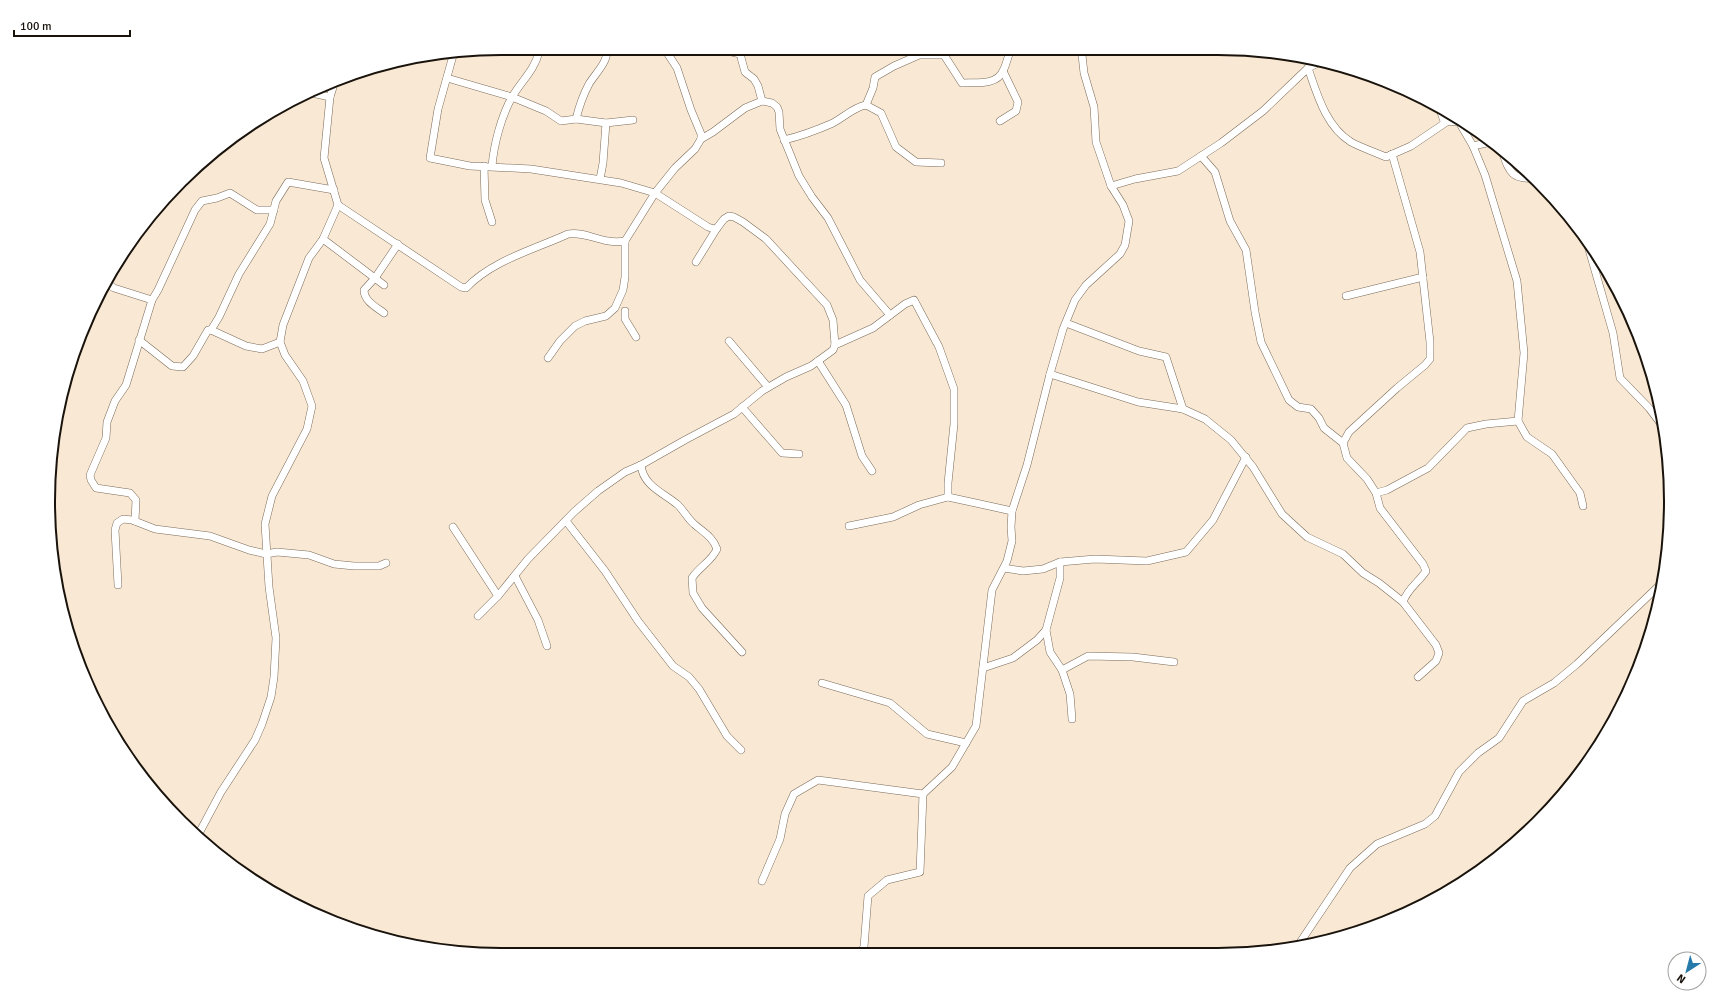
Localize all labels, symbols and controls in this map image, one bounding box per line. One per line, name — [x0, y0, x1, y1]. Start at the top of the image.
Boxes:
scale bar — [14, 12, 130, 38]
text: 100 m — [20, 19, 52, 34]
north arrow — [1667, 951, 1707, 991]
text: N — [1674, 971, 1688, 986]

